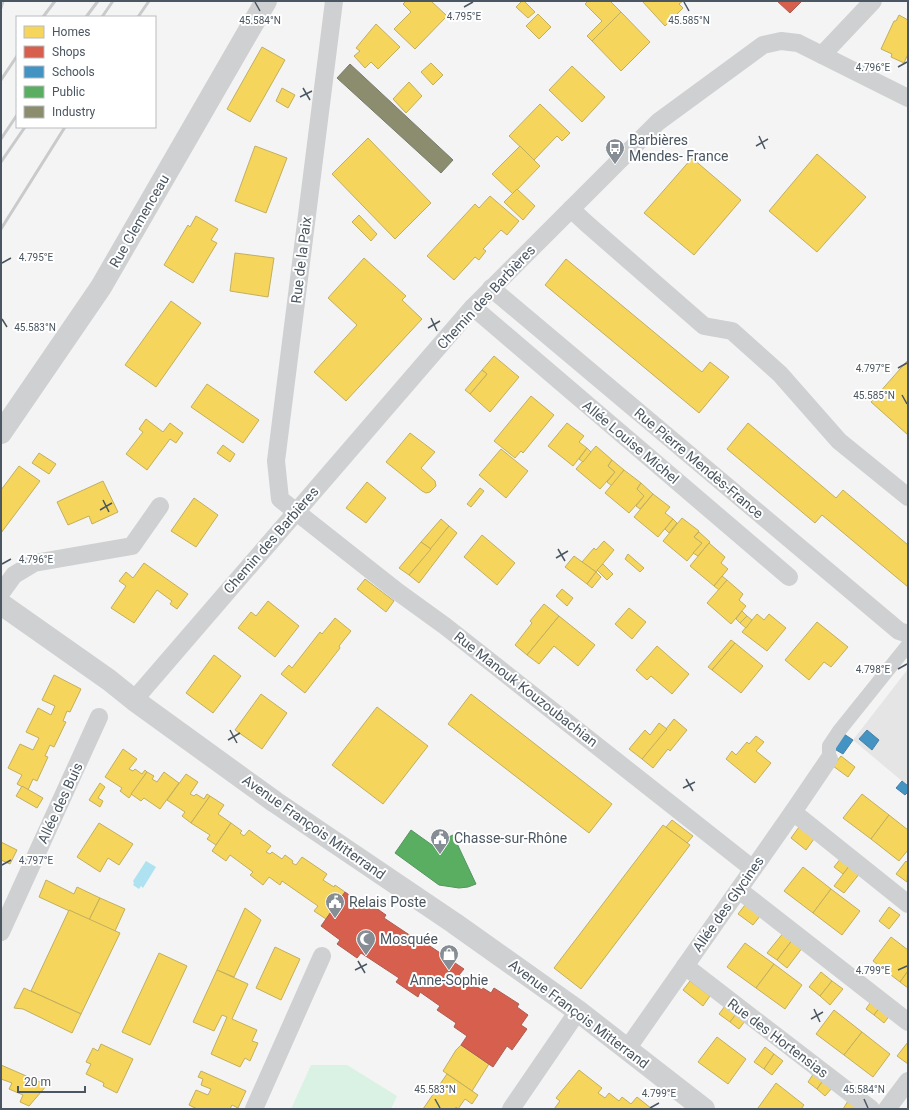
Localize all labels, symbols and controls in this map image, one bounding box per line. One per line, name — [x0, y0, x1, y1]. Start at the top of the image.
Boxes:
text: 4.795°E — [447, 11, 482, 22]
text: 45.584°N — [239, 15, 281, 26]
text: 45.585°N — [668, 15, 710, 26]
legend — [16, 16, 156, 128]
text: Homes — [52, 25, 90, 39]
text: Shops — [52, 45, 86, 59]
text: 4.796°E — [856, 62, 891, 73]
text: Schools — [52, 65, 95, 79]
text: Public — [52, 85, 85, 99]
text: Industry — [52, 105, 96, 119]
place label: Barbières Mendes- France — [629, 132, 728, 164]
bus stop icon: Barbières Mendes- France — [604, 137, 626, 165]
street label: Rue Clemenceau — [106, 172, 172, 270]
street label: Rue de la Paix — [288, 216, 314, 304]
street label: Chemin des Barbières — [434, 242, 538, 352]
text: 4.795°E — [19, 252, 54, 263]
text: 45.583°N — [14, 322, 56, 333]
text: 4.797°E — [856, 363, 891, 374]
text: 45.585°N — [853, 390, 895, 401]
street label: Allée Louise Michel — [580, 397, 682, 487]
street label: Rue Pierre Mendès-France — [631, 404, 767, 522]
street label: Chemin des Barbières — [220, 483, 322, 597]
text: 4.796°E — [19, 554, 54, 565]
street label: Rue Manouk Kouzoubachian — [451, 628, 601, 750]
text: 4.798°E — [856, 664, 891, 675]
street label: Allée des Buis — [34, 760, 86, 846]
street label: Avenue François Mitterrand — [239, 771, 389, 883]
public building icon: Chasse-sur-Rhône — [429, 827, 451, 855]
place label: Chasse-sur-Rhône — [454, 830, 567, 846]
street label: Allée des Glycines — [689, 853, 767, 955]
text: 4.797°E — [19, 855, 54, 866]
public building icon: Relais Poste — [324, 891, 346, 919]
place label: Relais Poste — [349, 894, 426, 910]
mosque icon: Mosquée — [355, 928, 377, 956]
place label: Mosquée — [380, 931, 438, 947]
shop icon: Anne-Sophie — [438, 943, 460, 971]
street label: Avenue François Mitterrand — [506, 956, 652, 1072]
text: 4.799°E — [856, 965, 891, 976]
place label: Anne-Sophie — [410, 972, 488, 988]
street label: Rue des Hortensias — [725, 995, 831, 1081]
scale bar — [18, 1068, 85, 1094]
text: 20 m — [24, 1075, 51, 1089]
text: 45.583°N — [414, 1084, 456, 1095]
text: 45.584°N — [843, 1084, 885, 1095]
text: 4.799°E — [642, 1088, 677, 1099]

